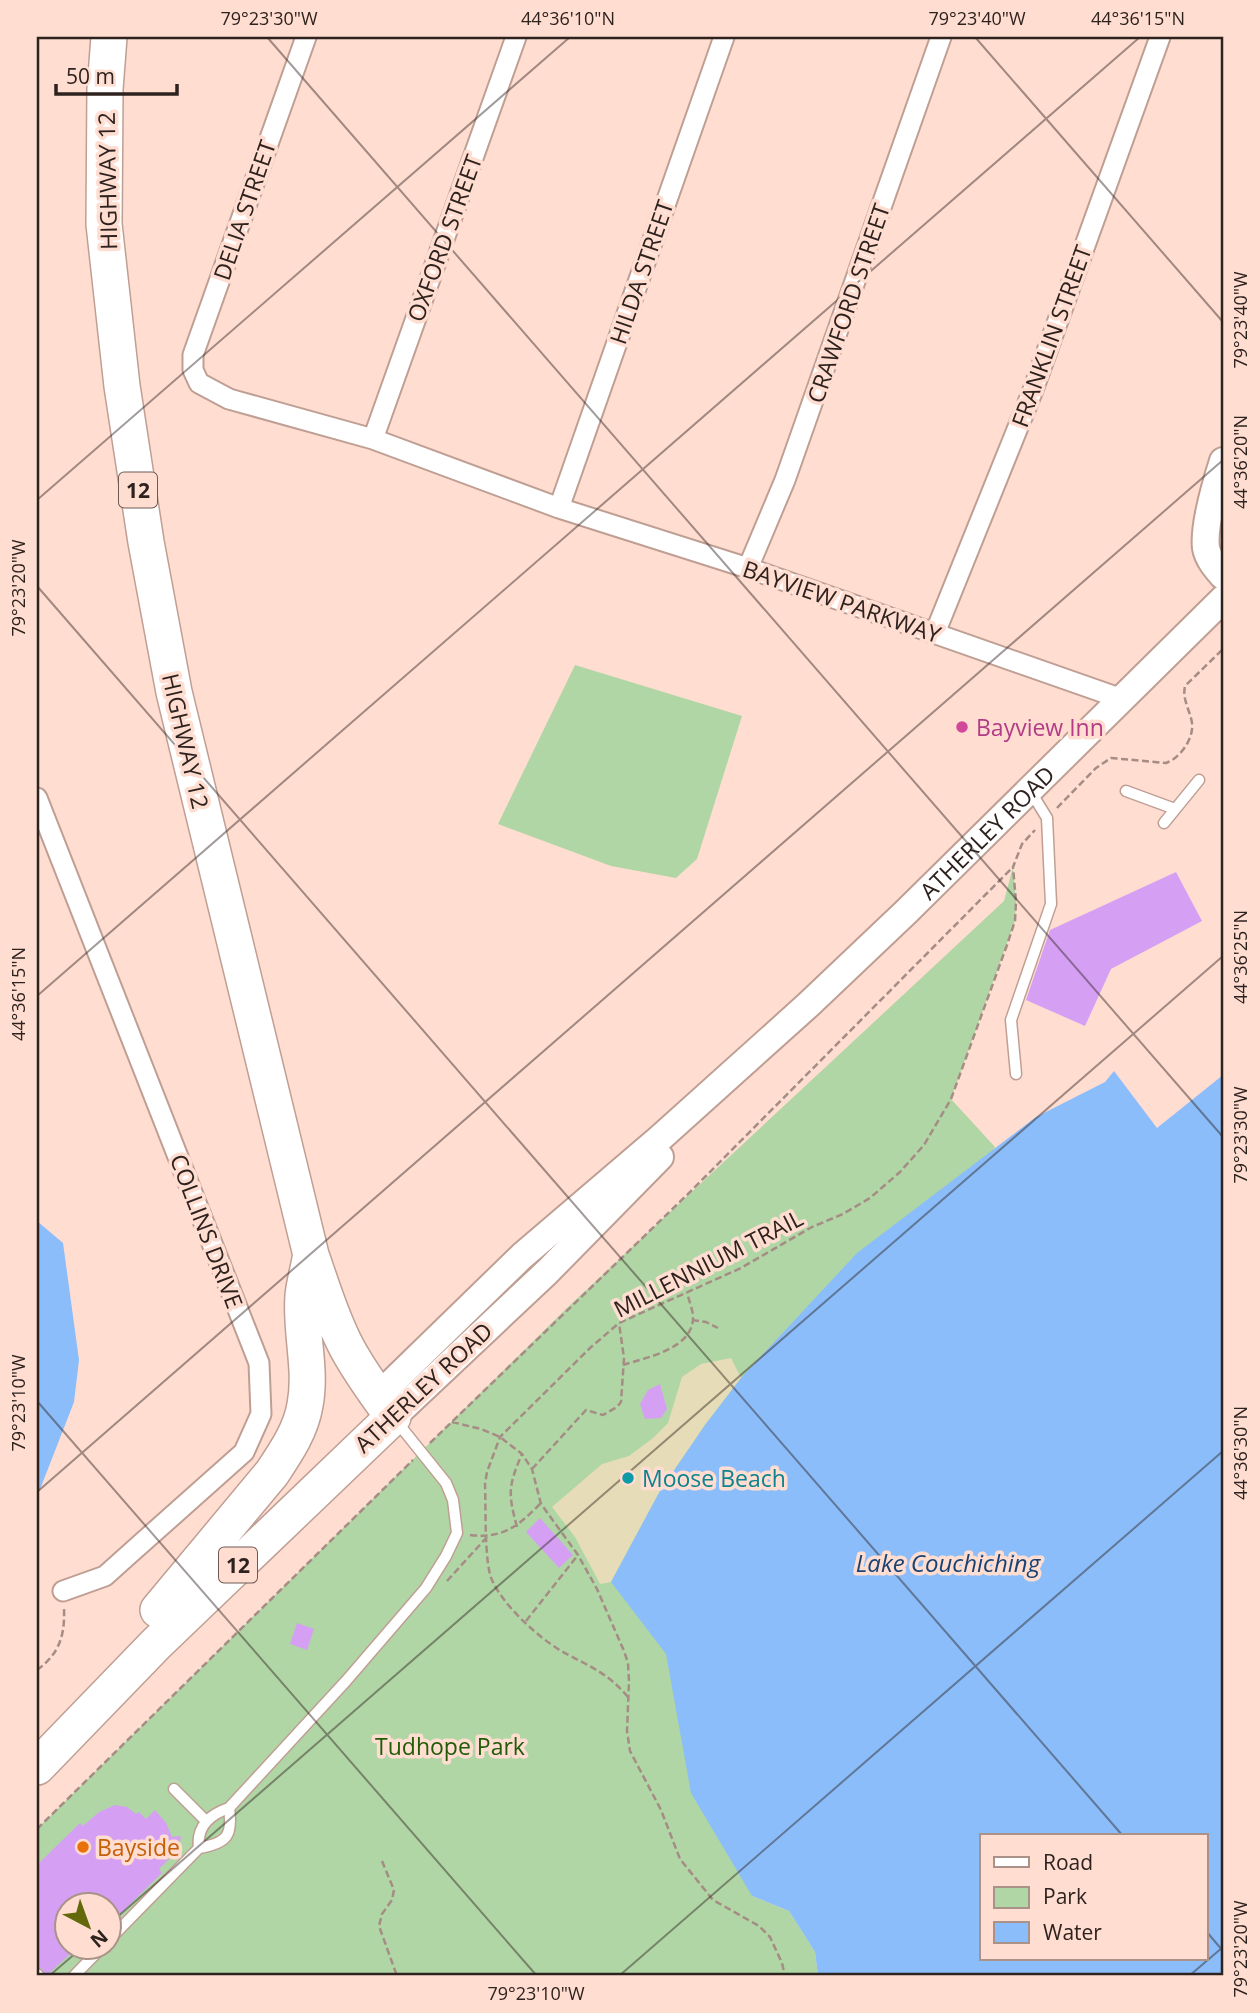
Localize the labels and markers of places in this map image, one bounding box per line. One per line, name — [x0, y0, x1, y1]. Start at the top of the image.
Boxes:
place label: Bayview Inn — [976, 711, 1104, 743]
marker: Bayview Inn — [954, 719, 970, 735]
place label: Moose Beach — [642, 1462, 786, 1494]
marker: Moose Beach — [620, 1470, 636, 1486]
place label: Bayside — [97, 1831, 180, 1863]
marker: Bayside — [75, 1839, 91, 1855]

